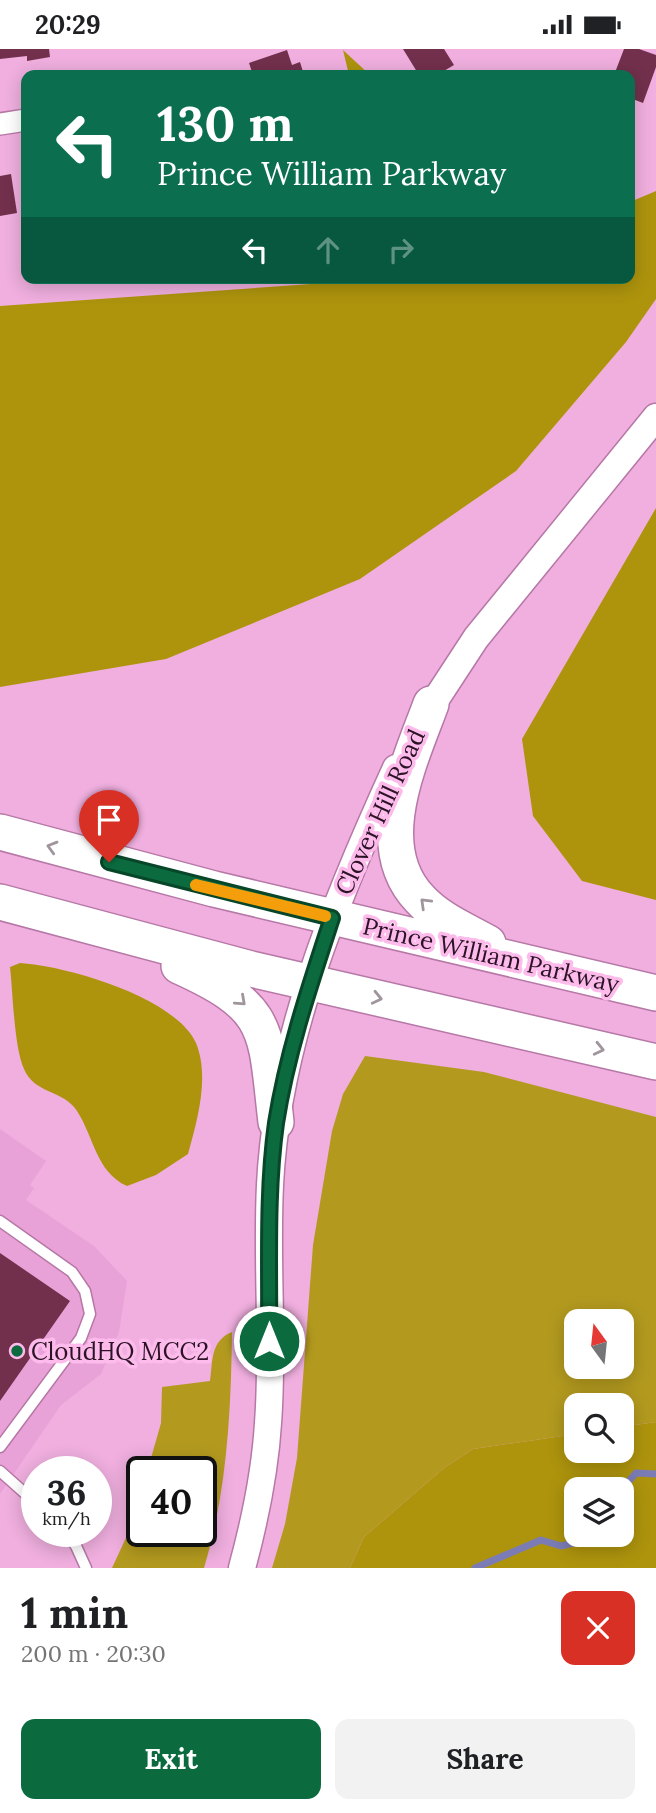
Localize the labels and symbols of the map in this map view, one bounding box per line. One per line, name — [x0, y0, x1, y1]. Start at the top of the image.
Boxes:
street label: Clover Hill Road — [328, 724, 432, 900]
pin — [79, 790, 139, 862]
one-way arrow — [47, 841, 59, 856]
one-way arrow — [420, 899, 433, 911]
street label: Prince William Parkway — [360, 910, 623, 1000]
one-way arrow — [371, 990, 383, 1005]
one-way arrow — [233, 993, 246, 1006]
one-way arrow — [593, 1041, 605, 1055]
position arrow — [232, 1304, 306, 1378]
north arrow — [564, 1309, 634, 1379]
place label: CloudHQ MCC2 — [31, 1336, 209, 1367]
marker: CloudHQ MCC2 — [9, 1343, 25, 1359]
speed limit sign: 40 — [126, 1456, 217, 1547]

